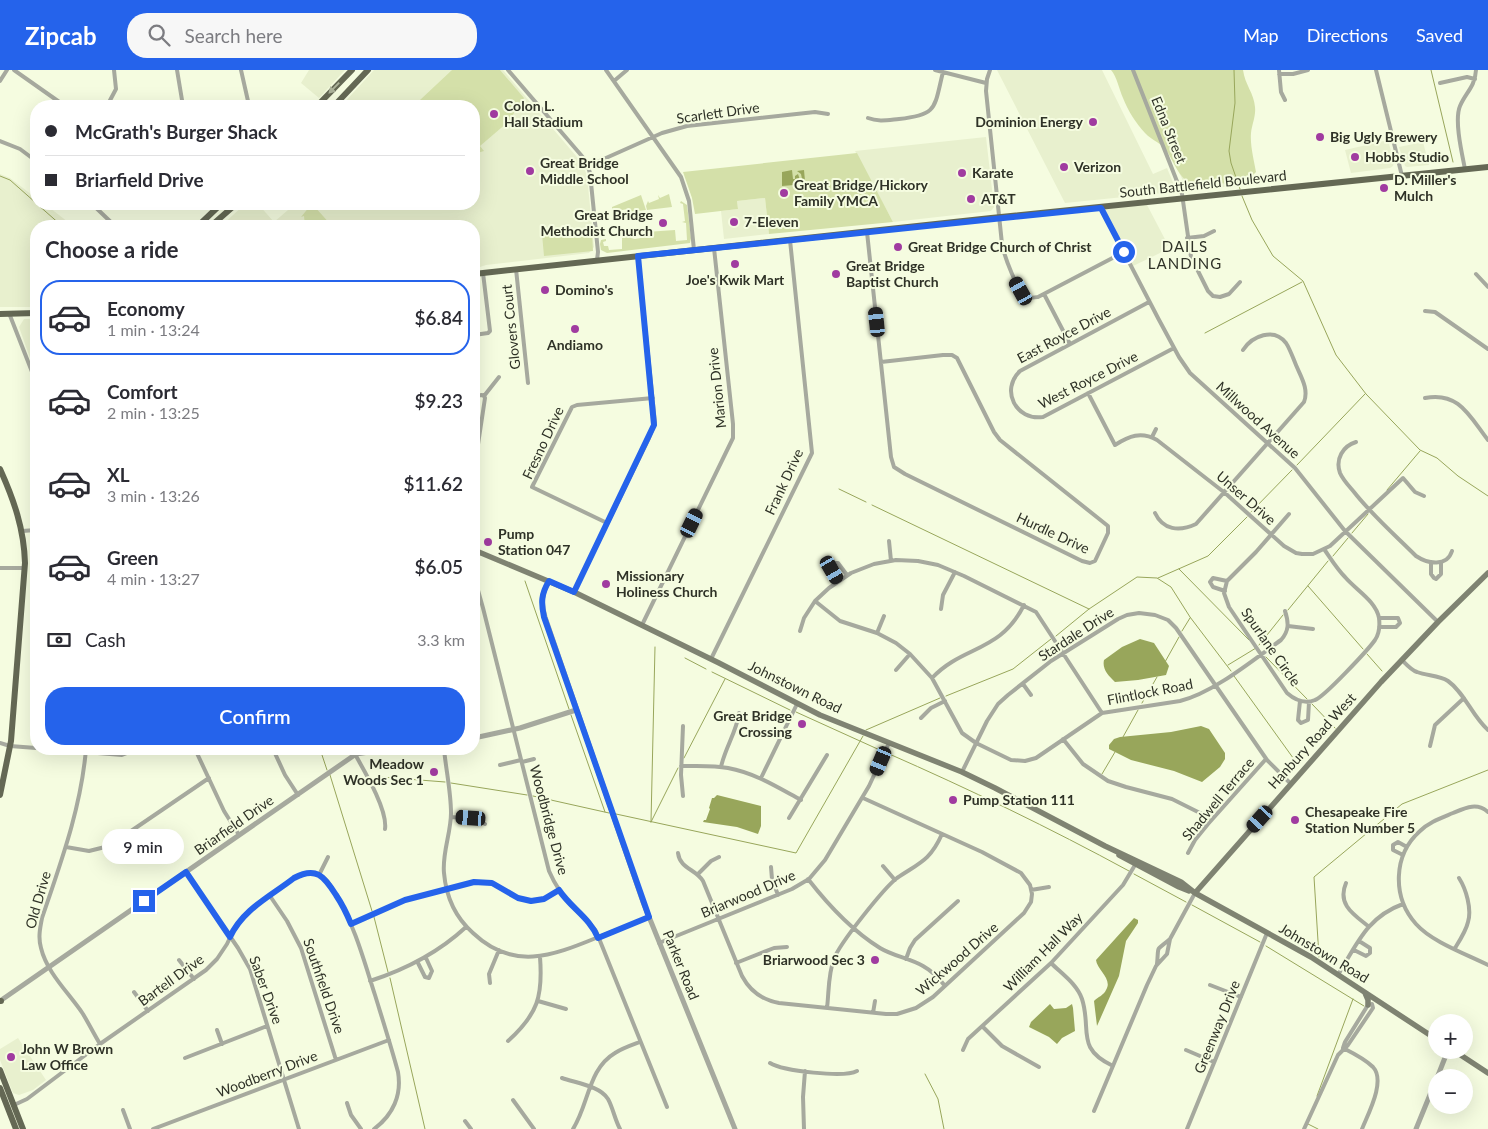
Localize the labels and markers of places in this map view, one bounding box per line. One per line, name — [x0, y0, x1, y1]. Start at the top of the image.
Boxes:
place label: Colon L. Hall Stadium — [504, 97, 583, 130]
marker: Colon L. Hall Stadium — [488, 108, 500, 120]
place label: Dominion Energy — [975, 113, 1084, 130]
marker: Dominion Energy — [1087, 116, 1099, 128]
place label: Big Ugly Brewery — [1330, 128, 1438, 145]
marker: Big Ugly Brewery — [1314, 131, 1326, 143]
place label: Hobbs Studio — [1365, 148, 1449, 165]
marker: Hobbs Studio — [1349, 151, 1361, 163]
place label: Great Bridge Middle School — [540, 154, 629, 187]
place label: Verizon — [1073, 158, 1121, 175]
marker: Verizon — [1058, 161, 1070, 173]
place label: Karate — [972, 164, 1014, 181]
marker: Great Bridge Middle School — [524, 165, 536, 177]
marker: Karate — [956, 167, 968, 179]
place label: D. Miller's Mulch — [1394, 171, 1456, 204]
place label: Great Bridge/Hickory Family YMCA — [794, 176, 929, 209]
marker: D. Miller's Mulch — [1378, 182, 1390, 194]
marker: Great Bridge/Hickory Family YMCA — [778, 187, 790, 199]
place label: AT&T — [980, 190, 1016, 207]
marker: AT&T — [965, 193, 977, 205]
place label: Great Bridge Methodist Church — [540, 206, 654, 239]
place label: 7-Eleven — [744, 213, 799, 230]
marker: 7-Eleven — [728, 216, 740, 228]
marker: Great Bridge Methodist Church — [657, 217, 669, 229]
place label: Great Bridge Church of Christ — [908, 238, 1092, 255]
marker: Great Bridge Church of Christ — [892, 241, 904, 253]
place label: Great Bridge Baptist Church — [846, 257, 939, 290]
marker: Joe's Kwik Mart — [729, 258, 741, 270]
marker: Great Bridge Baptist Church — [830, 268, 842, 280]
place label: Joe's Kwik Mart — [686, 271, 785, 288]
place label: Domino's — [555, 281, 613, 298]
marker: Domino's — [539, 284, 551, 296]
marker: Andiamo — [569, 323, 581, 335]
place label: Andiamo — [546, 336, 603, 353]
place label: Pump Station 047 — [498, 525, 570, 558]
marker: Pump Station 047 — [482, 536, 494, 548]
place label: Missionary Holiness Church — [616, 567, 718, 600]
marker: Missionary Holiness Church — [600, 578, 612, 590]
place label: Great Bridge Crossing — [713, 707, 793, 740]
marker: Great Bridge Crossing — [796, 718, 808, 730]
place label: Meadow Woods Sec 1 — [343, 755, 425, 788]
marker: Meadow Woods Sec 1 — [428, 766, 440, 778]
place label: Pump Station 111 — [963, 791, 1075, 808]
marker: Pump Station 111 — [947, 794, 959, 806]
place label: Chesapeake Fire Station Number 5 — [1305, 803, 1415, 836]
marker: Chesapeake Fire Station Number 5 — [1289, 814, 1301, 826]
place label: Briarwood Sec 3 — [763, 951, 865, 968]
marker: Briarwood Sec 3 — [869, 954, 881, 966]
place label: John W Brown Law Office — [21, 1040, 113, 1073]
marker: John W Brown Law Office — [5, 1051, 17, 1063]

